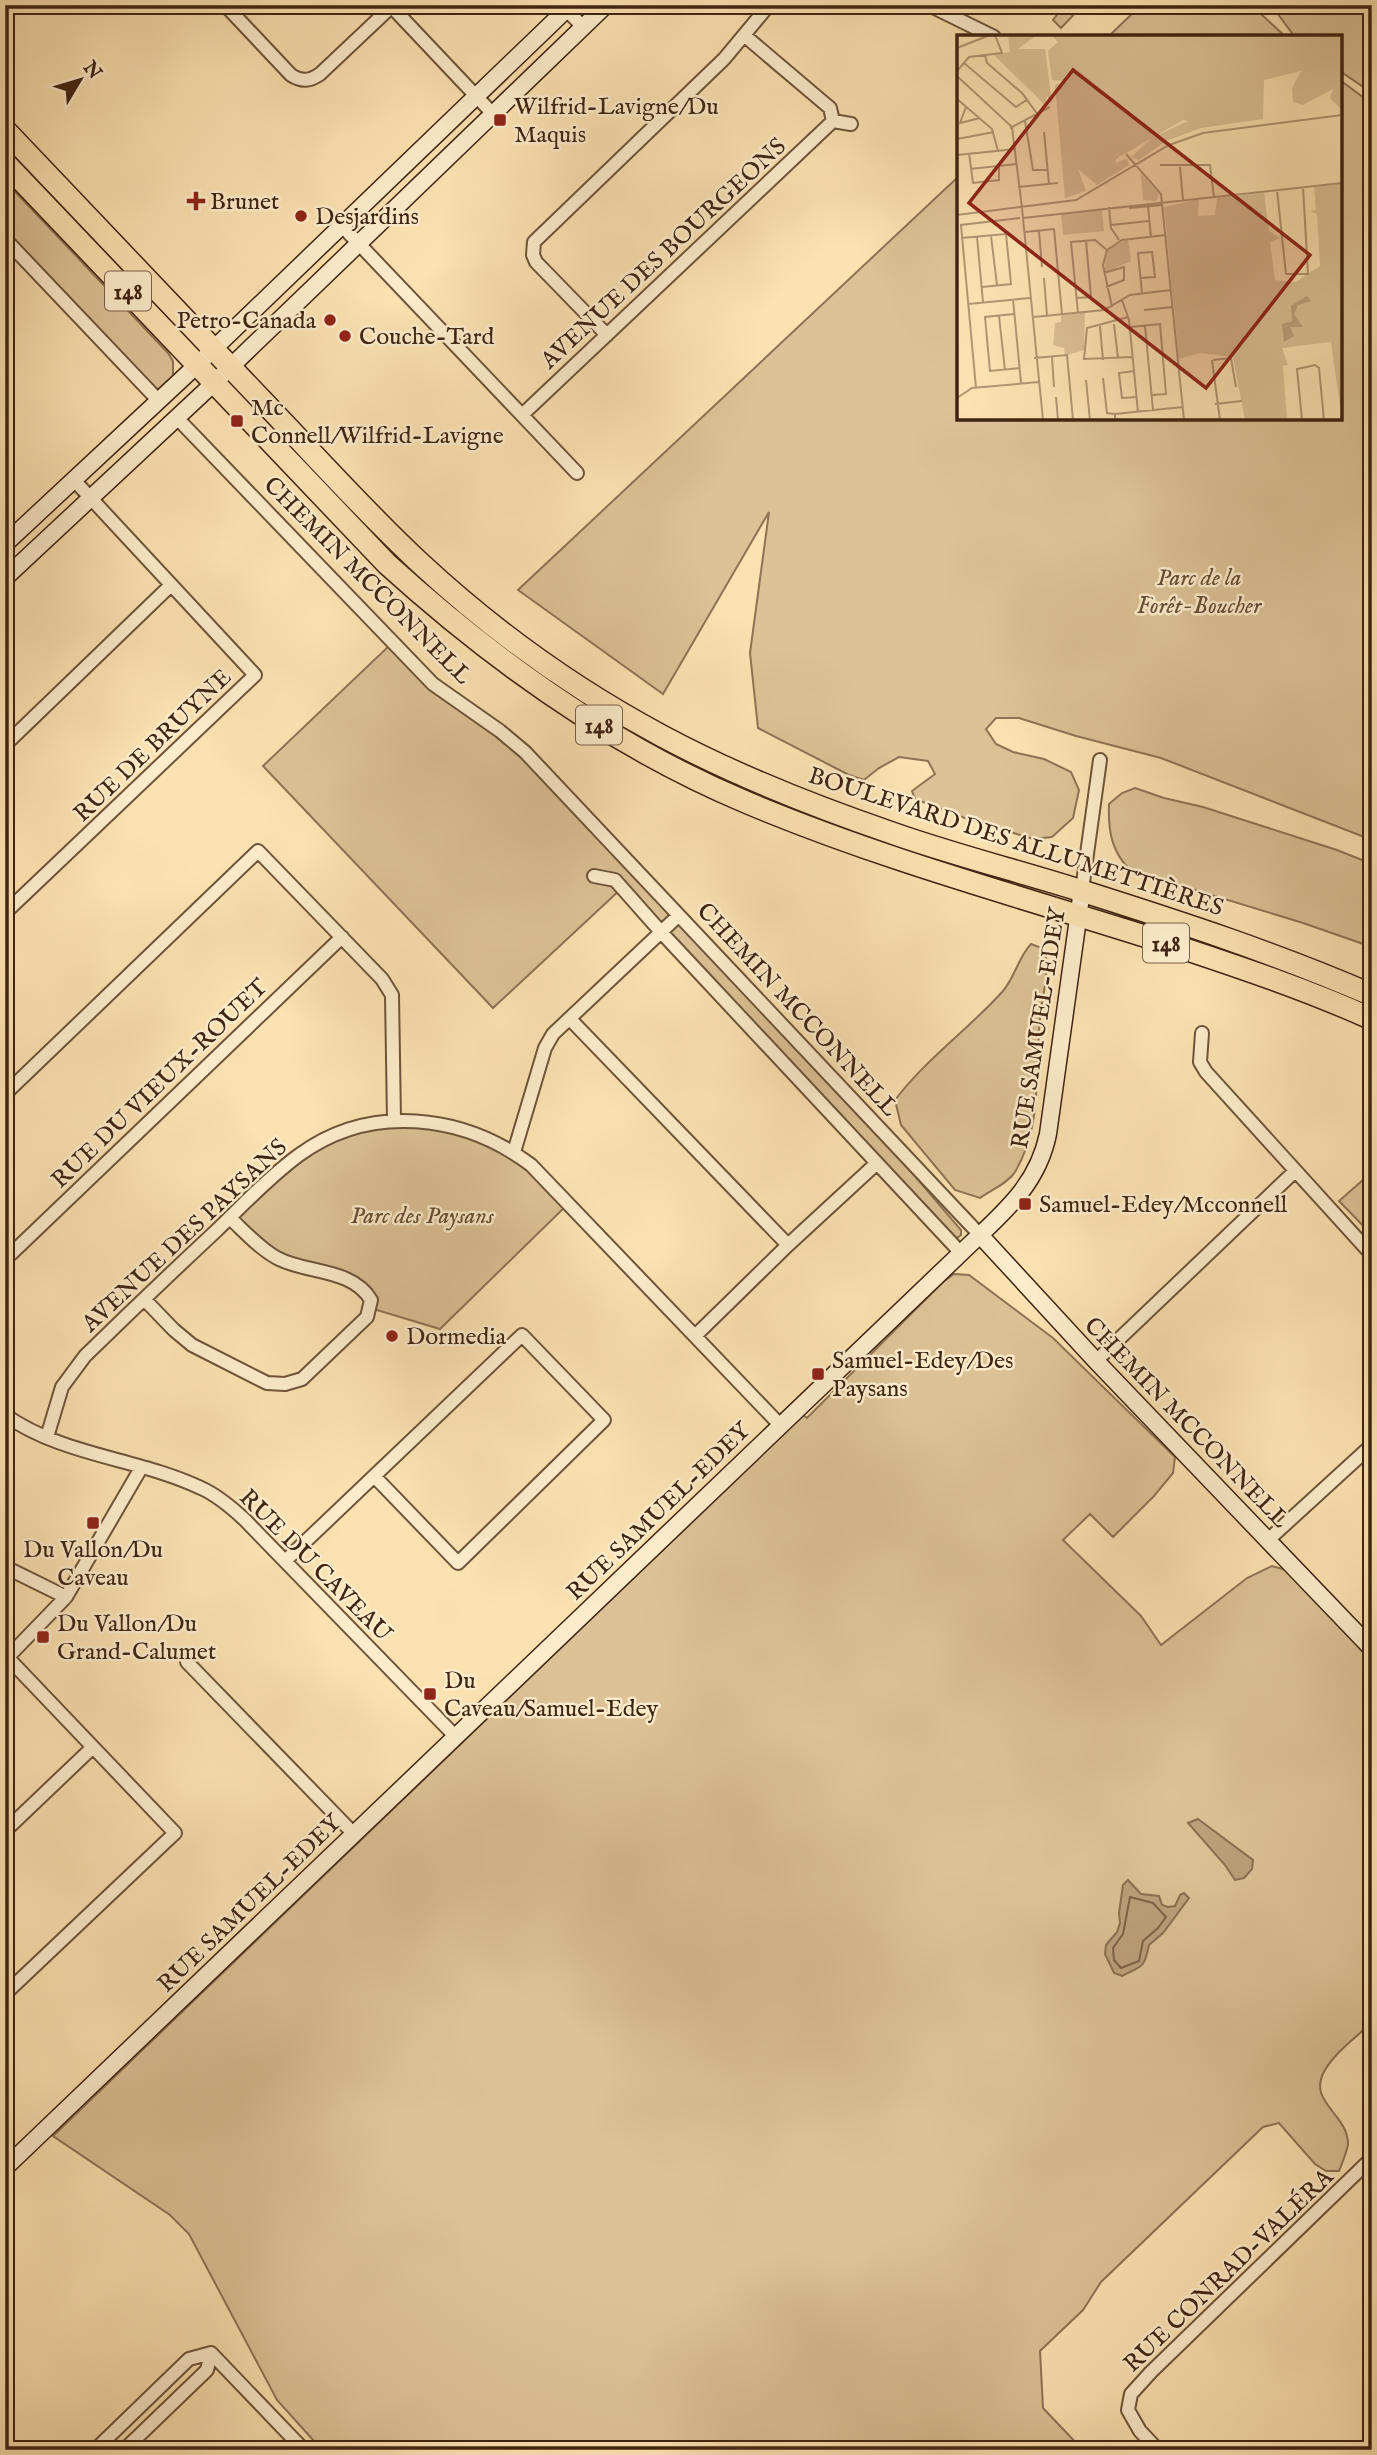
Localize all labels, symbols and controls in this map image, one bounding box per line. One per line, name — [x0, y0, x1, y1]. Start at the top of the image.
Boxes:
inset map — [957, 35, 1342, 420]
north arrow — [46, 46, 116, 116]
text: N — [77, 56, 107, 85]
place label: Wilfrid-Lavigne/Du Maquis — [514, 92, 719, 151]
marker: Wilfrid-Lavigne/Du Maquis — [492, 112, 508, 128]
street label: AVENUE DES BOURGEONS — [534, 132, 794, 377]
place label: Brunet — [210, 187, 279, 218]
marker: Brunet — [188, 193, 204, 209]
place label: Desjardins — [315, 202, 419, 233]
marker: Desjardins — [293, 208, 309, 224]
road number: 148 — [105, 272, 151, 310]
place label: Petro-Canada — [176, 306, 317, 337]
marker: Petro-Canada — [322, 312, 338, 328]
place label: Couche-Tard — [359, 322, 494, 353]
marker: Couche-Tard — [337, 328, 353, 344]
place label: Mc Connell/Wilfrid-Lavigne — [251, 393, 504, 452]
marker: Mc Connell/Wilfrid-Lavigne — [229, 413, 245, 429]
street label: CHEMIN MCCONNELL — [256, 470, 478, 692]
park label: Parc de la Forêt-Boucher — [1137, 563, 1263, 622]
street label: RUE DE BRUYNE — [67, 663, 239, 830]
road number: 148 — [576, 706, 622, 744]
street label: BOULEVARD DES ALLUMETTIÈRES — [804, 761, 1227, 924]
street label: CHEMIN MCCONNELL — [689, 896, 905, 1124]
street label: RUE SAMUEL-EDEY — [1005, 904, 1074, 1151]
road number: 148 — [1143, 924, 1189, 962]
street label: RUE DU VIEUX-ROUET — [45, 972, 275, 1196]
street label: AVENUE DES PAYSANS — [75, 1133, 294, 1340]
place label: Samuel-Edey/Mcconnell — [1039, 1190, 1288, 1221]
marker: Samuel-Edey/Mcconnell — [1017, 1196, 1033, 1212]
park label: Parc des Paysans — [350, 1201, 495, 1232]
street label: CHEMIN MCCONNELL — [1077, 1311, 1296, 1536]
place label: Dormedia — [406, 1322, 507, 1353]
marker: Dormedia — [384, 1328, 400, 1344]
place label: Samuel-Edey/Des Paysans — [832, 1346, 1013, 1405]
marker: Samuel-Edey/Des Paysans — [810, 1366, 826, 1382]
street label: RUE SAMUEL-EDEY — [561, 1415, 759, 1608]
street label: RUE DU CAVEAU — [232, 1483, 399, 1650]
marker: Du Vallon/Du Caveau — [85, 1515, 101, 1531]
place label: Du Vallon/Du Caveau — [23, 1535, 163, 1594]
place label: Du Vallon/Du Grand-Calumet — [57, 1609, 216, 1668]
marker: Du Vallon/Du Grand-Calumet — [35, 1629, 51, 1645]
place label: Du Caveau/Samuel-Edey — [444, 1666, 658, 1725]
marker: Du Caveau/Samuel-Edey — [422, 1686, 438, 1702]
street label: RUE SAMUEL-EDEY — [152, 1807, 350, 2000]
street label: RUE CONRAD-VALÉRA — [1117, 2162, 1341, 2380]

